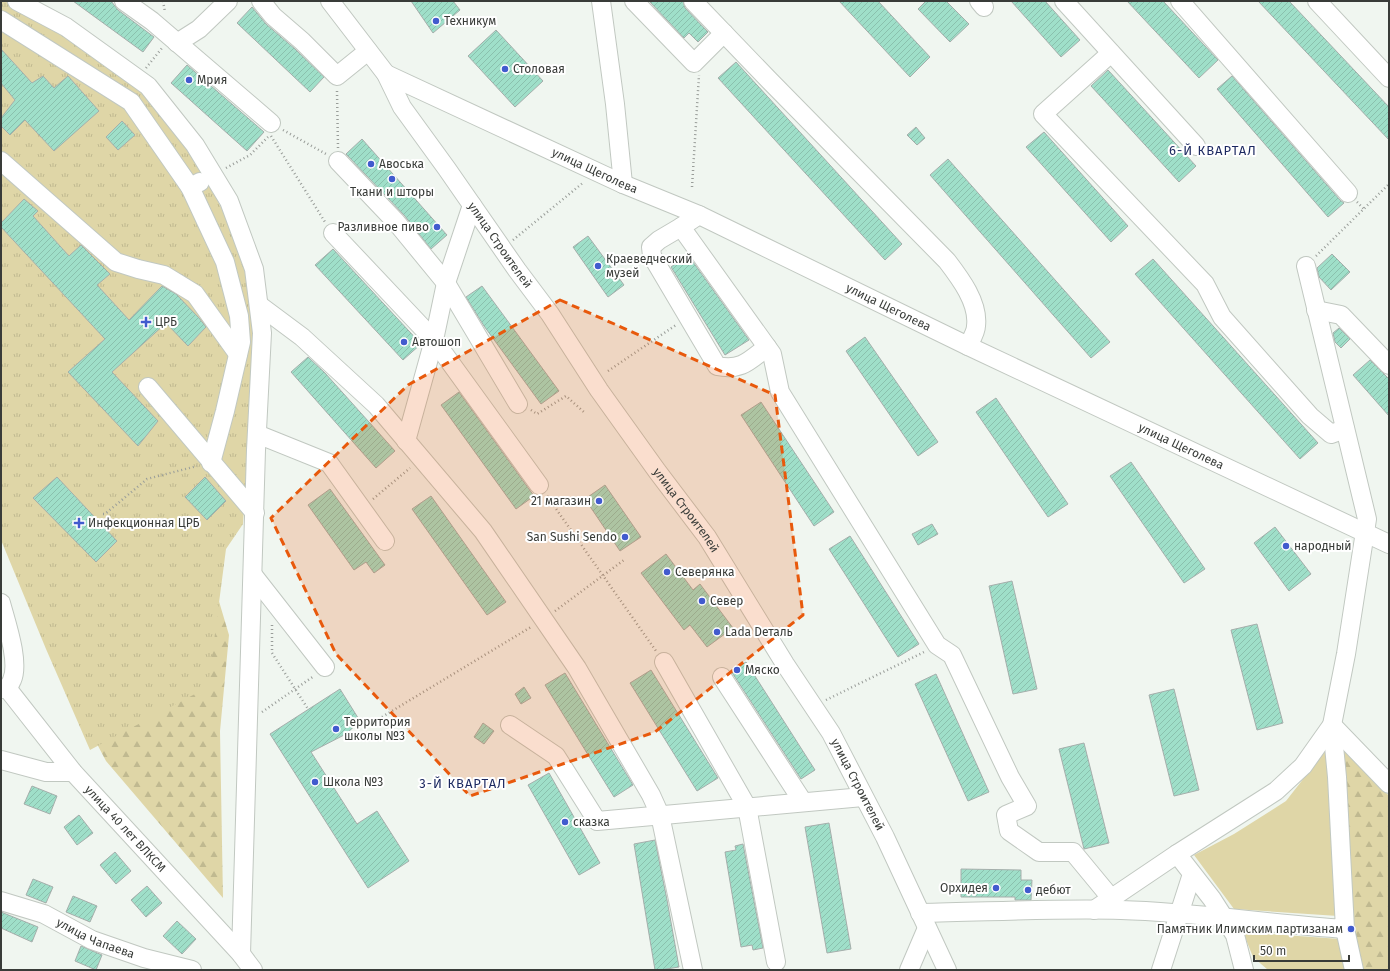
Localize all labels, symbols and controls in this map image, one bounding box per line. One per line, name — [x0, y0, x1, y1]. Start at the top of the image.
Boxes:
place label: Техникум — [444, 14, 496, 28]
marker: Техникум — [431, 16, 441, 26]
place label: Столовая — [513, 62, 565, 76]
marker: Столовая — [500, 64, 510, 74]
place label: Мрия — [197, 73, 227, 87]
marker: Мрия — [184, 75, 194, 85]
district label: 6-Й КВАРТАЛ — [1169, 143, 1257, 158]
street label: улица Щеголева — [550, 145, 640, 196]
place label: Авоська — [379, 157, 424, 171]
marker: Авоська — [366, 159, 376, 169]
marker: Ткани и шторы — [387, 174, 397, 184]
place label: Ткани и шторы — [350, 185, 434, 199]
street label: улица Строителей — [465, 199, 535, 291]
place label: Разливное пиво — [338, 220, 429, 234]
marker: Разливное пиво — [432, 222, 442, 232]
place label: Краеведческий музей — [606, 252, 692, 280]
marker: Краеведческий музей — [593, 261, 603, 271]
street label: улица Щеголева — [844, 281, 933, 334]
place label: ЦРБ — [155, 315, 177, 329]
marker: ЦРБ — [140, 316, 152, 328]
place label: Автошоп — [412, 335, 461, 349]
marker: Автошоп — [399, 337, 409, 347]
street label: улица Щеголева — [1136, 420, 1226, 472]
street label: улица Строителей — [650, 465, 722, 555]
place label: 21 магазин — [531, 494, 591, 508]
marker: 21 магазин — [594, 496, 604, 506]
place label: Инфекционная ЦРБ — [88, 516, 200, 530]
marker: Инфекционная ЦРБ — [73, 517, 85, 529]
place label: San Sushi Sendo — [527, 530, 617, 544]
marker: San Sushi Sendo — [620, 532, 630, 542]
place label: народный — [1294, 539, 1351, 553]
marker: народный — [1281, 541, 1291, 551]
place label: Северянка — [675, 565, 735, 579]
marker: Северянка — [662, 567, 672, 577]
place label: Север — [710, 594, 743, 608]
marker: Север — [697, 596, 707, 606]
place label: Lada Dеталь — [725, 625, 793, 639]
marker: Lada Dеталь — [712, 627, 722, 637]
place label: Мяско — [745, 663, 780, 677]
marker: Мяско — [732, 665, 742, 675]
place label: Территория школы №3 — [344, 715, 411, 743]
marker: Территория школы №3 — [331, 724, 341, 734]
street label: улица Строителей — [828, 736, 887, 833]
place label: Школа №3 — [323, 775, 383, 789]
district label: 3-Й КВАРТАЛ — [419, 776, 507, 791]
marker: Школа №3 — [310, 777, 320, 787]
street label: улица 40 лет ВЛКСМ — [82, 782, 169, 875]
place label: сказка — [573, 815, 610, 829]
marker: сказка — [560, 817, 570, 827]
place label: Орхидея — [940, 881, 988, 895]
marker: Орхидея — [991, 883, 1001, 893]
place label: дебют — [1036, 883, 1071, 897]
marker: дебют — [1023, 885, 1033, 895]
street label: улица Чапаева — [54, 915, 136, 961]
place label: Памятник Илимским партизанам — [1157, 922, 1343, 936]
marker: Памятник Илимским партизанам — [1346, 924, 1356, 934]
scale bar — [1254, 937, 1349, 963]
text: 50 m — [1260, 944, 1286, 958]

